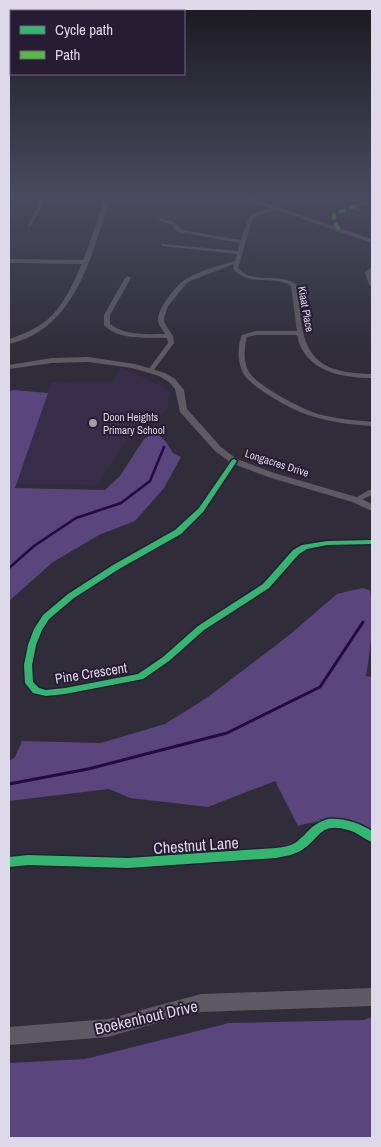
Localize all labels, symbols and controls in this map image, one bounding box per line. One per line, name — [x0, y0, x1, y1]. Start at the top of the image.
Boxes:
legend — [10, 10, 185, 75]
text: Cycle path — [55, 19, 113, 40]
text: Path — [55, 44, 80, 65]
street label: Kiaat Place — [295, 285, 317, 333]
place label: Doon Heights Primary School — [103, 410, 165, 437]
marker: Doon Heights Primary School — [87, 417, 99, 429]
street label: Longacres Drive — [243, 446, 311, 480]
street label: Pine Crescent — [54, 658, 128, 688]
street label: Chestnut Lane — [153, 831, 239, 859]
street label: Boekenhout Drive — [92, 994, 200, 1040]

